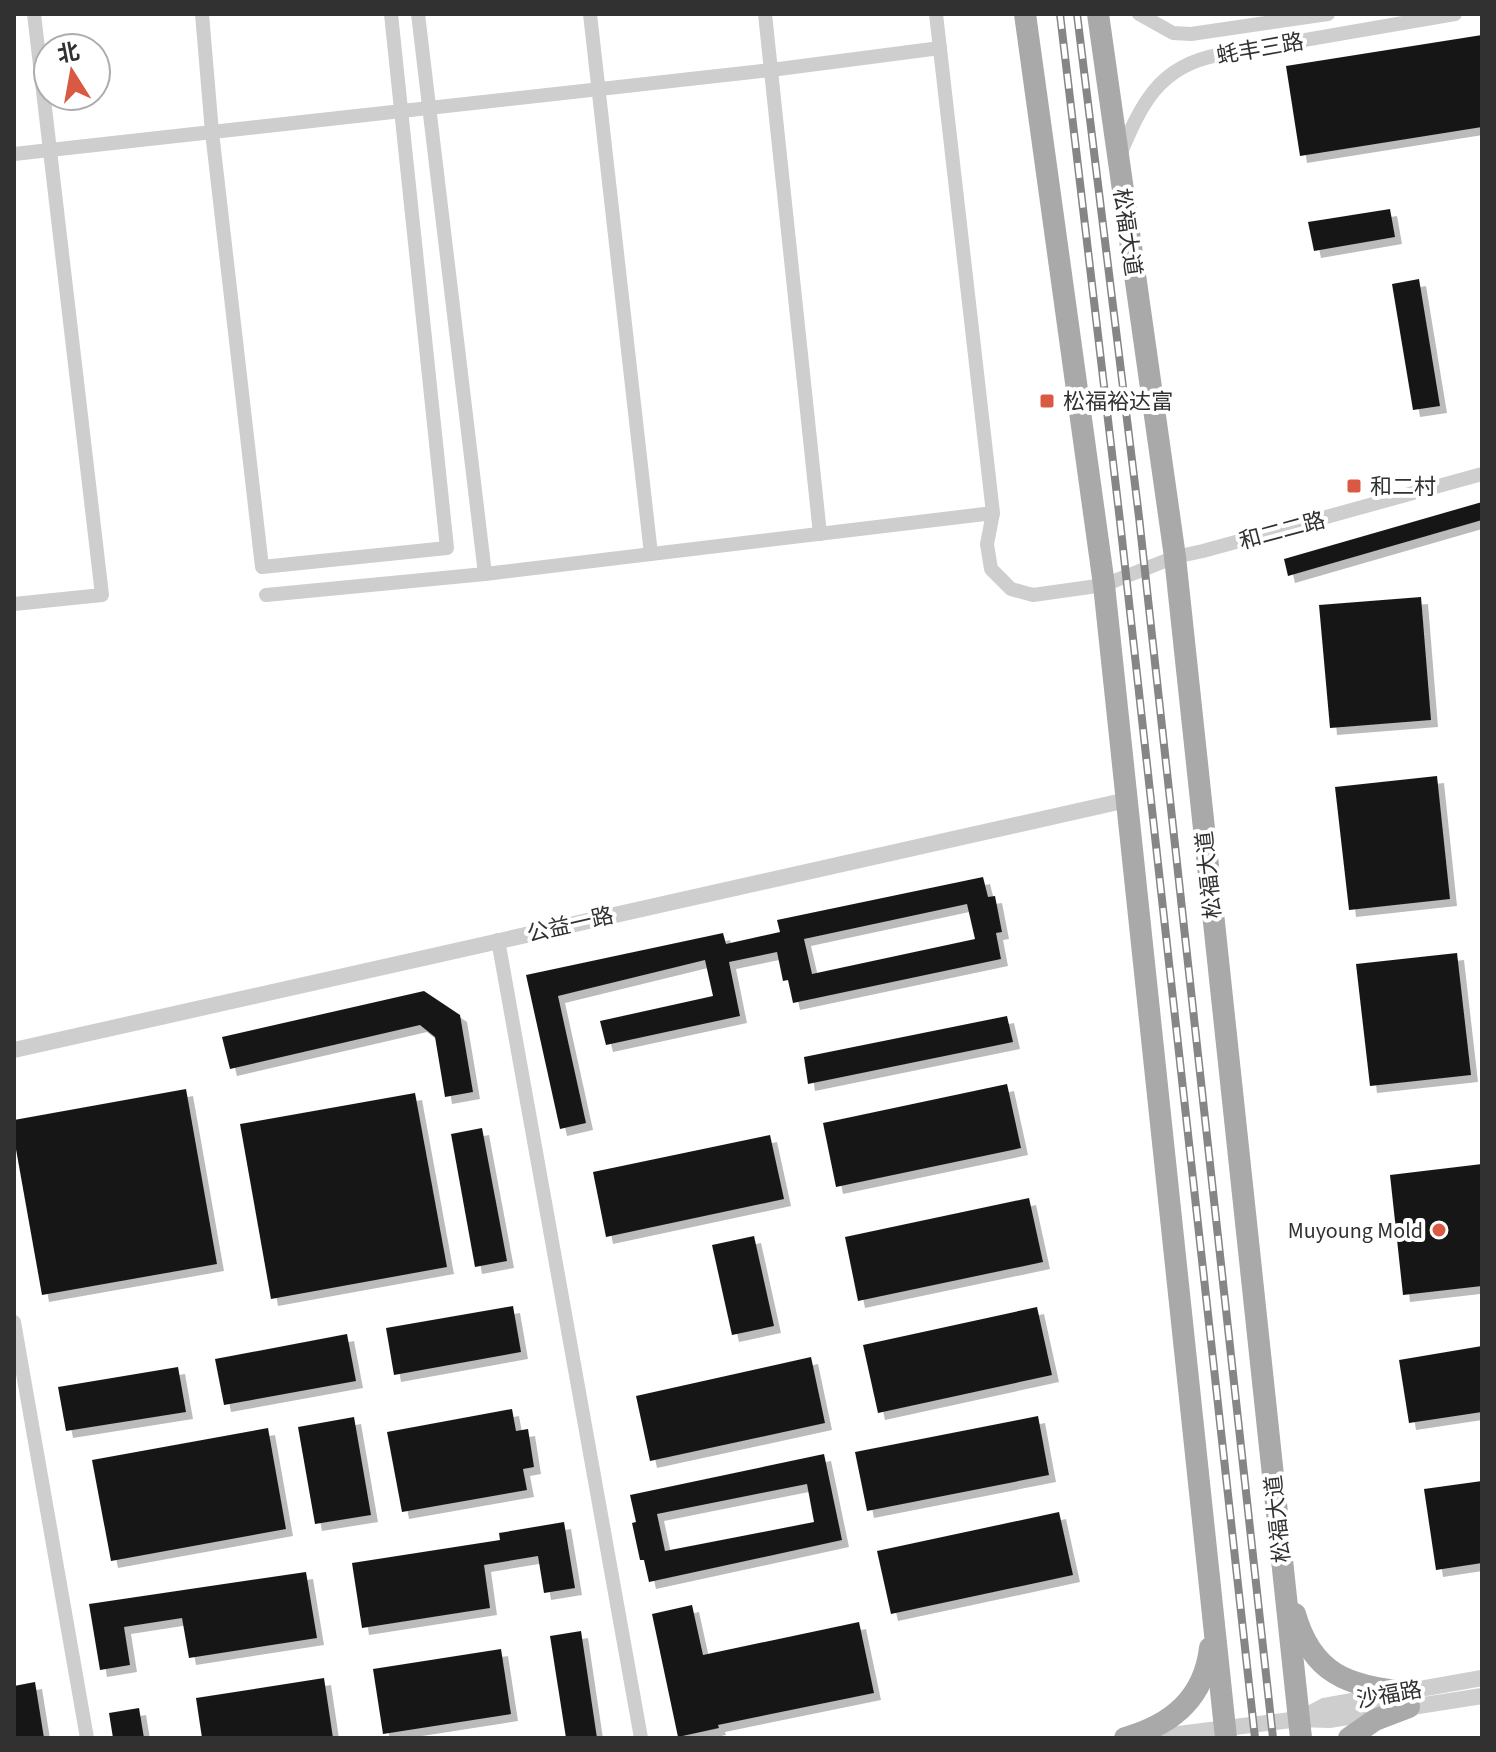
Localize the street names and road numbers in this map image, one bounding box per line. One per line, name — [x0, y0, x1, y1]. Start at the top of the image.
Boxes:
street label: 蚝丰三路 — [1214, 26, 1306, 72]
street label: 松福大道 — [1105, 186, 1149, 278]
street label: 和二二路 — [1236, 504, 1329, 558]
street label: 松福大道 — [1188, 829, 1230, 920]
street label: 公益一路 — [524, 899, 617, 950]
street label: 松福大道 — [1257, 1473, 1299, 1564]
street label: 沙福路 — [1354, 1673, 1424, 1716]

